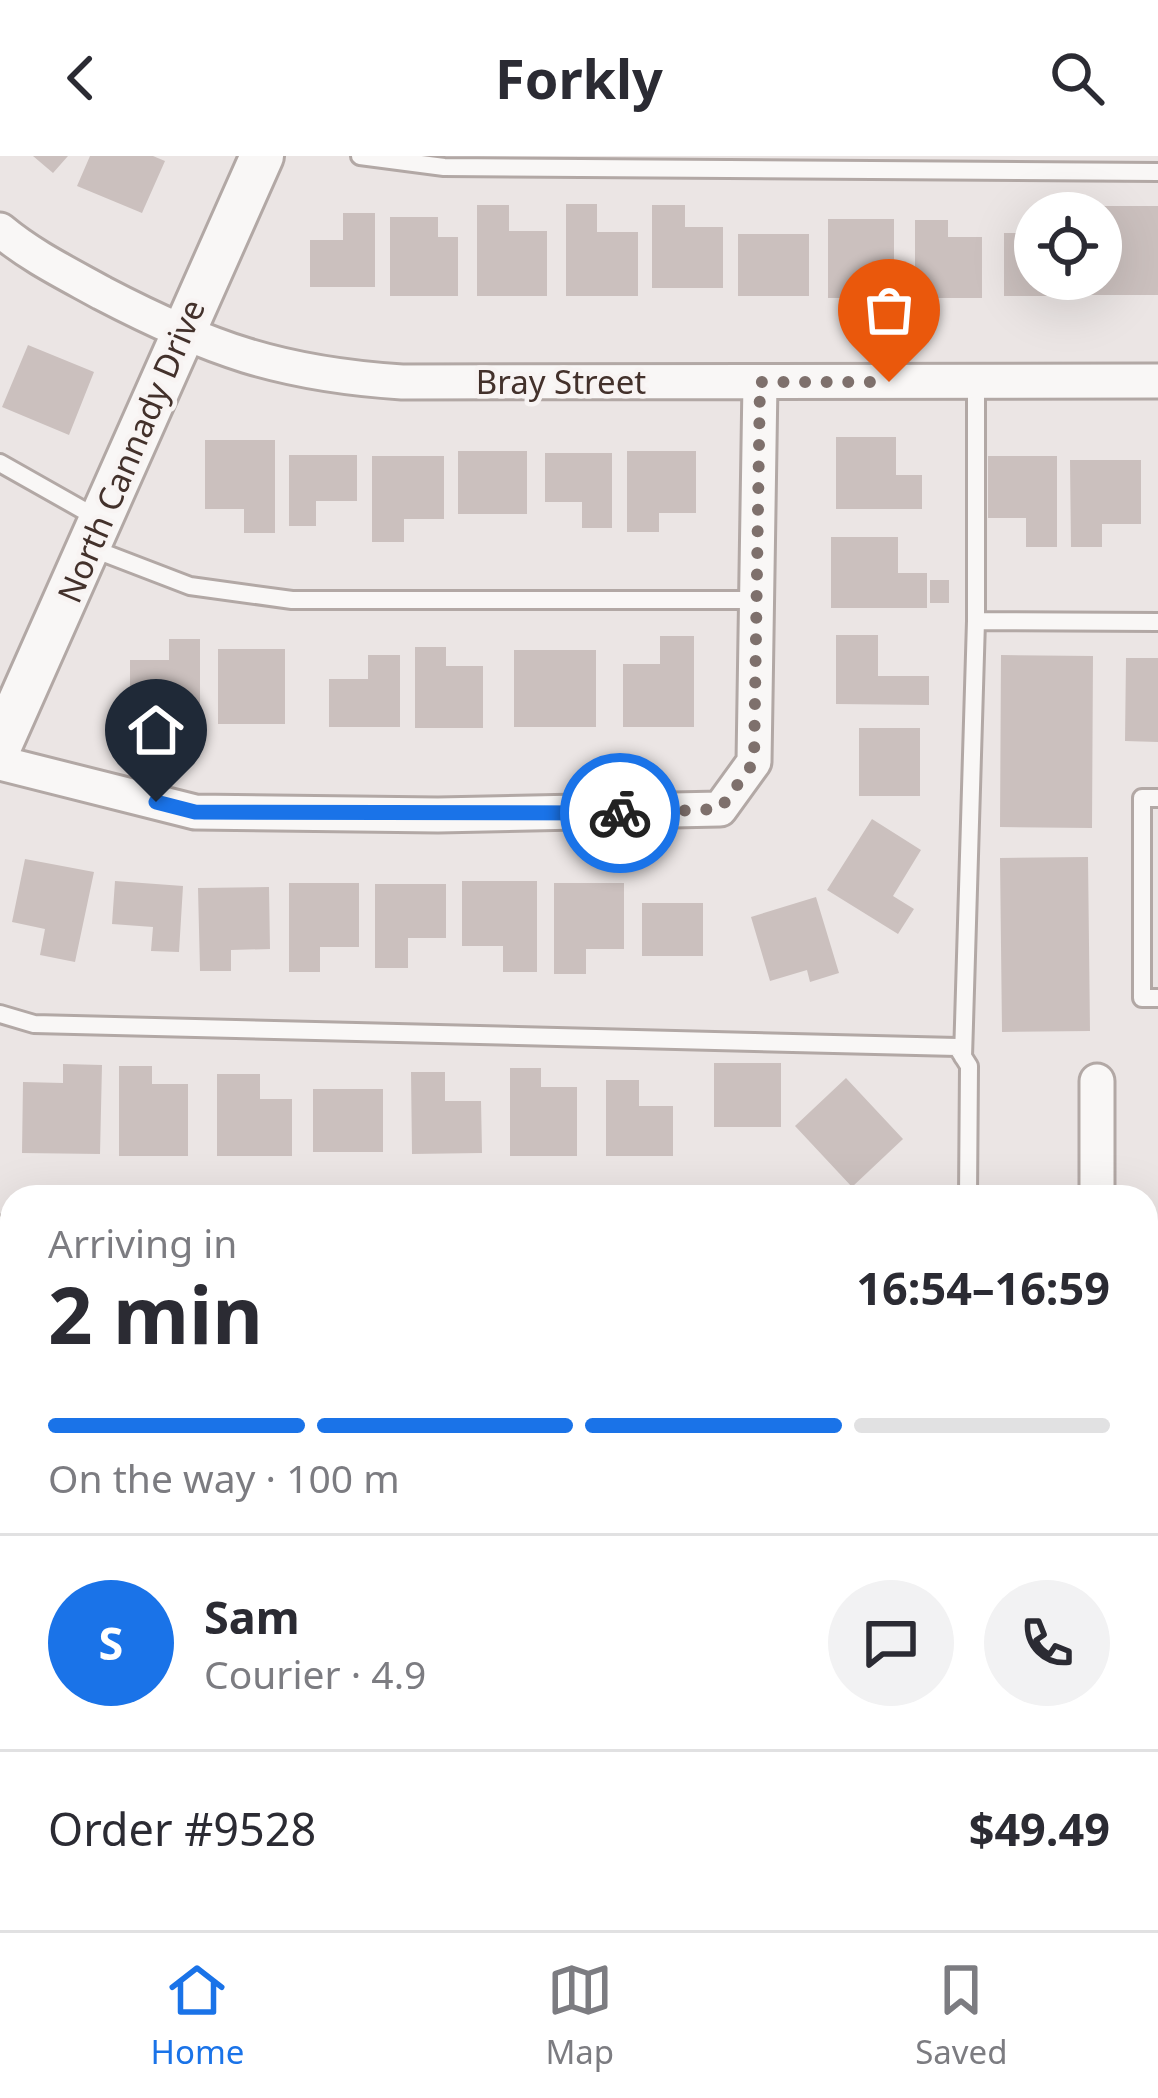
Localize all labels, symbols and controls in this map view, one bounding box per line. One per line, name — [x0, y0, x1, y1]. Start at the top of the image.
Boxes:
text: Forkly — [495, 41, 663, 115]
icon: back — [48, 45, 114, 111]
icon: search — [1044, 45, 1110, 111]
map controls — [1014, 192, 1122, 300]
button: locate — [1014, 192, 1122, 300]
pin — [838, 259, 940, 382]
icon: bag — [856, 277, 922, 343]
street label: North Cannady Drive — [46, 292, 215, 609]
street label: Bray Street — [476, 359, 646, 404]
pin — [105, 679, 207, 802]
icon: home — [123, 697, 189, 763]
courier — [560, 753, 680, 873]
icon: bike — [587, 780, 653, 846]
text: Arriving in — [48, 1216, 237, 1269]
text: 16:54–16:59 — [856, 1257, 1110, 1318]
text: 2 min — [48, 1261, 263, 1367]
text: On the way · 100 m — [48, 1451, 400, 1504]
button: chat — [828, 1580, 954, 1706]
button: phone — [984, 1580, 1110, 1706]
text: Sam — [204, 1586, 300, 1647]
text: S — [99, 1612, 123, 1673]
text: Courier · 4.9 — [204, 1647, 426, 1700]
text: Order #9528 — [48, 1798, 316, 1859]
text: $49.49 — [969, 1798, 1110, 1859]
tab: Home — [151, 1957, 244, 2074]
tab: Map — [545, 1957, 614, 2074]
tab: Saved — [915, 1957, 1007, 2074]

